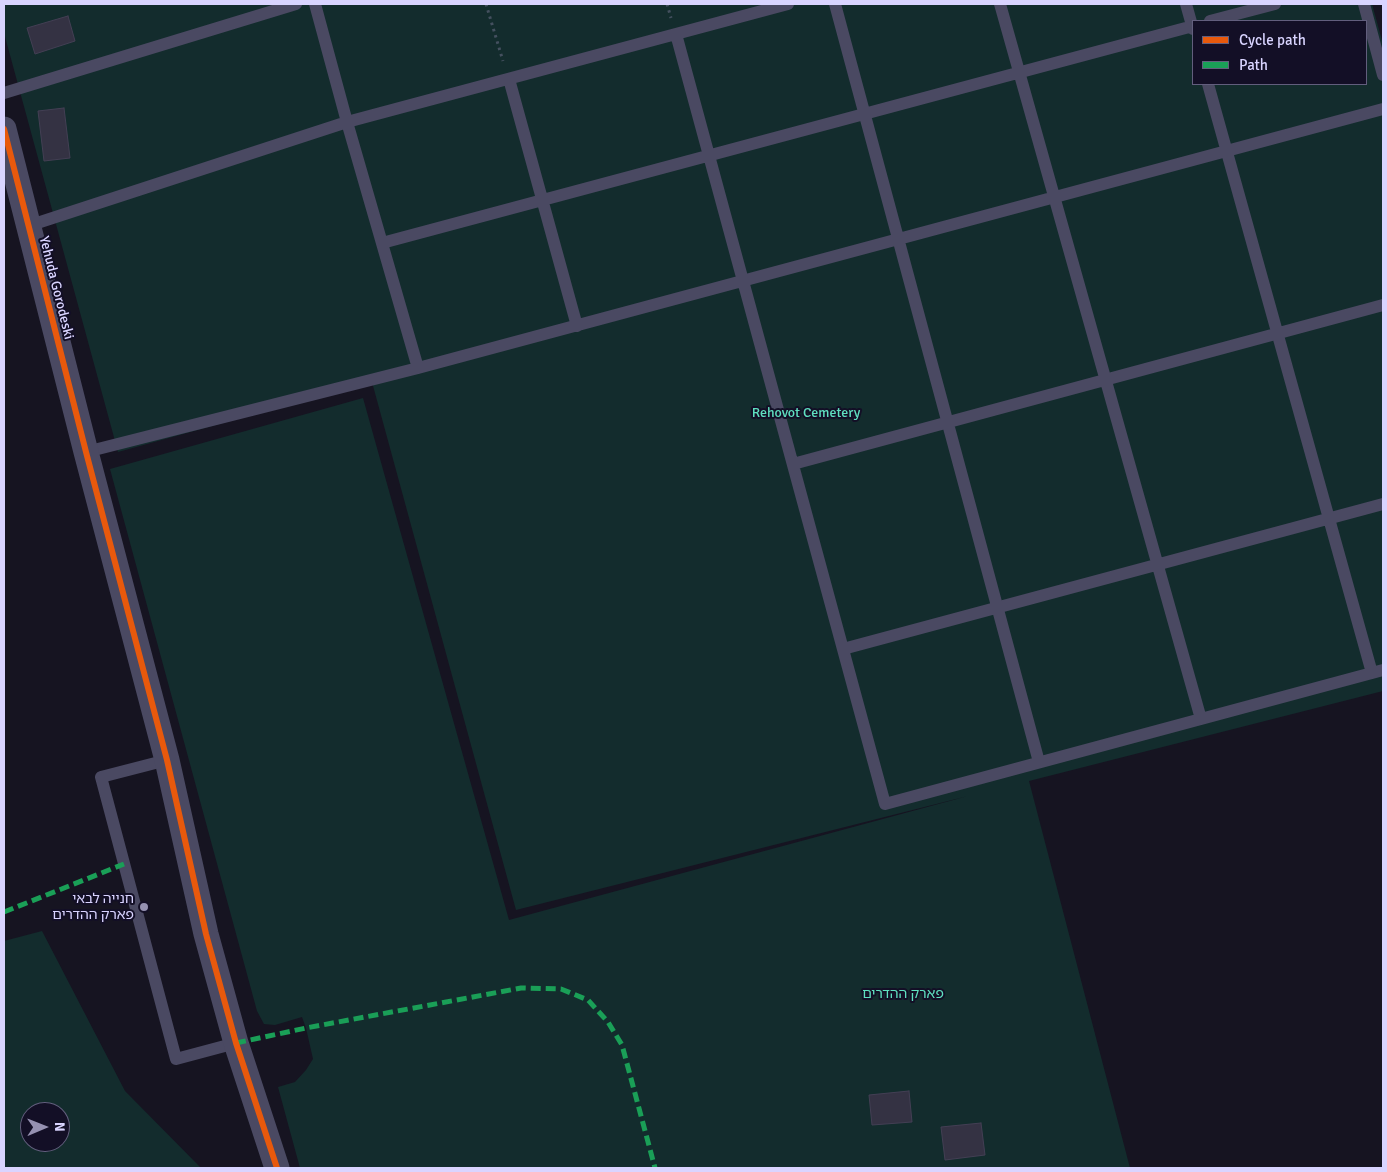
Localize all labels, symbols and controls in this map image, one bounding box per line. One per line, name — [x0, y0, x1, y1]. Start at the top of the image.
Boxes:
legend — [1192, 20, 1367, 85]
text: Cycle path — [1239, 31, 1306, 49]
text: Path — [1239, 56, 1268, 74]
street label: Yehuda Gorodeski — [35, 235, 77, 341]
park label: Rehovot Cemetery — [752, 405, 860, 421]
place label: חנייה לבאי פארק ההדרים — [52, 891, 134, 924]
marker: חנייה לבאי פארק ההדרים — [138, 901, 150, 913]
park label: פארק ההדרים — [862, 986, 944, 1002]
north arrow — [20, 1102, 70, 1152]
text: N — [51, 1122, 68, 1132]

